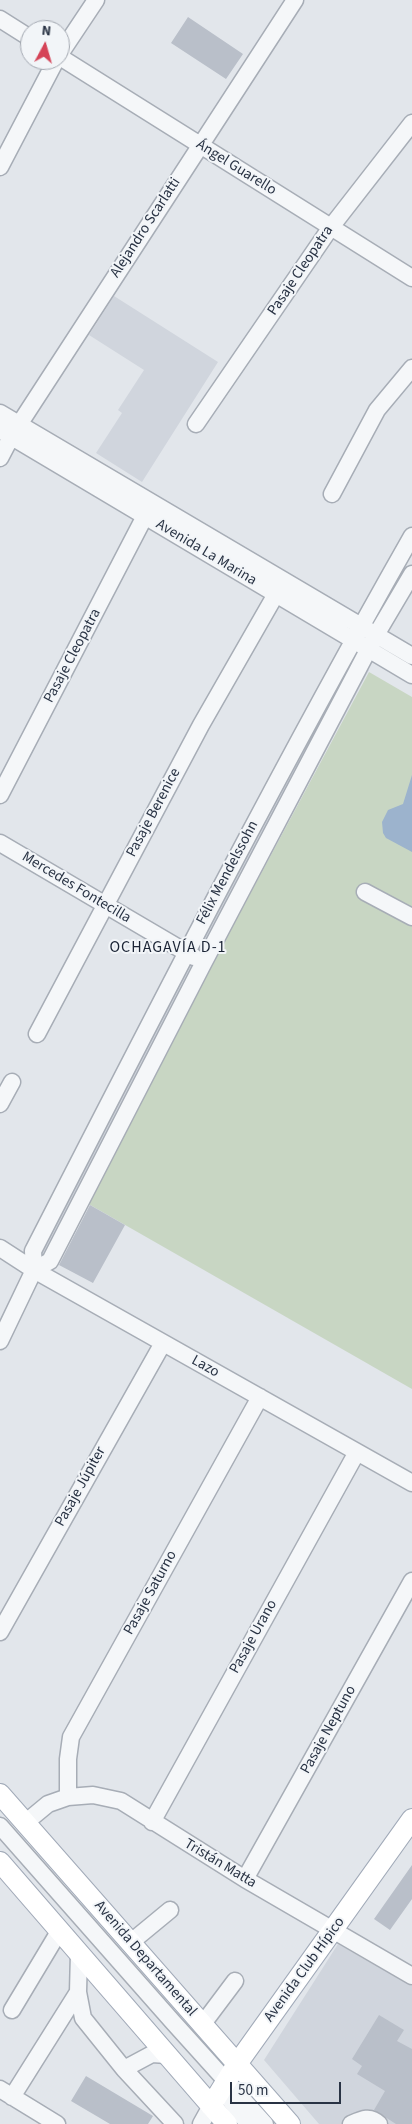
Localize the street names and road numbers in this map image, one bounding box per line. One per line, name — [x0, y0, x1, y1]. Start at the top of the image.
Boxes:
street label: Ángel Guarello — [193, 136, 279, 200]
street label: Alejandro Scarlatti — [107, 175, 185, 281]
street label: Pasaje Cleopatra — [264, 223, 338, 319]
street label: Avenida La Marina — [152, 516, 260, 590]
street label: Pasaje Cleopatra — [41, 606, 105, 706]
street label: Pasaje Berenice — [123, 766, 185, 860]
street label: Félix Mendelssohn — [193, 818, 263, 928]
street label: Mercedes Fontecilla — [18, 848, 134, 928]
street label: Lazo — [188, 1352, 222, 1382]
street label: Pasaje Júpiter — [52, 1444, 110, 1530]
street label: Pasaje Saturno — [120, 1548, 182, 1638]
street label: Pasaje Urano — [226, 1597, 282, 1677]
street label: Pasaje Neptuno — [297, 1683, 361, 1777]
street label: Tristán Matta — [181, 1835, 259, 1893]
street label: Avenida Departamental — [90, 1898, 200, 2020]
street label: Avenida Club Hípico — [261, 1914, 349, 2026]

